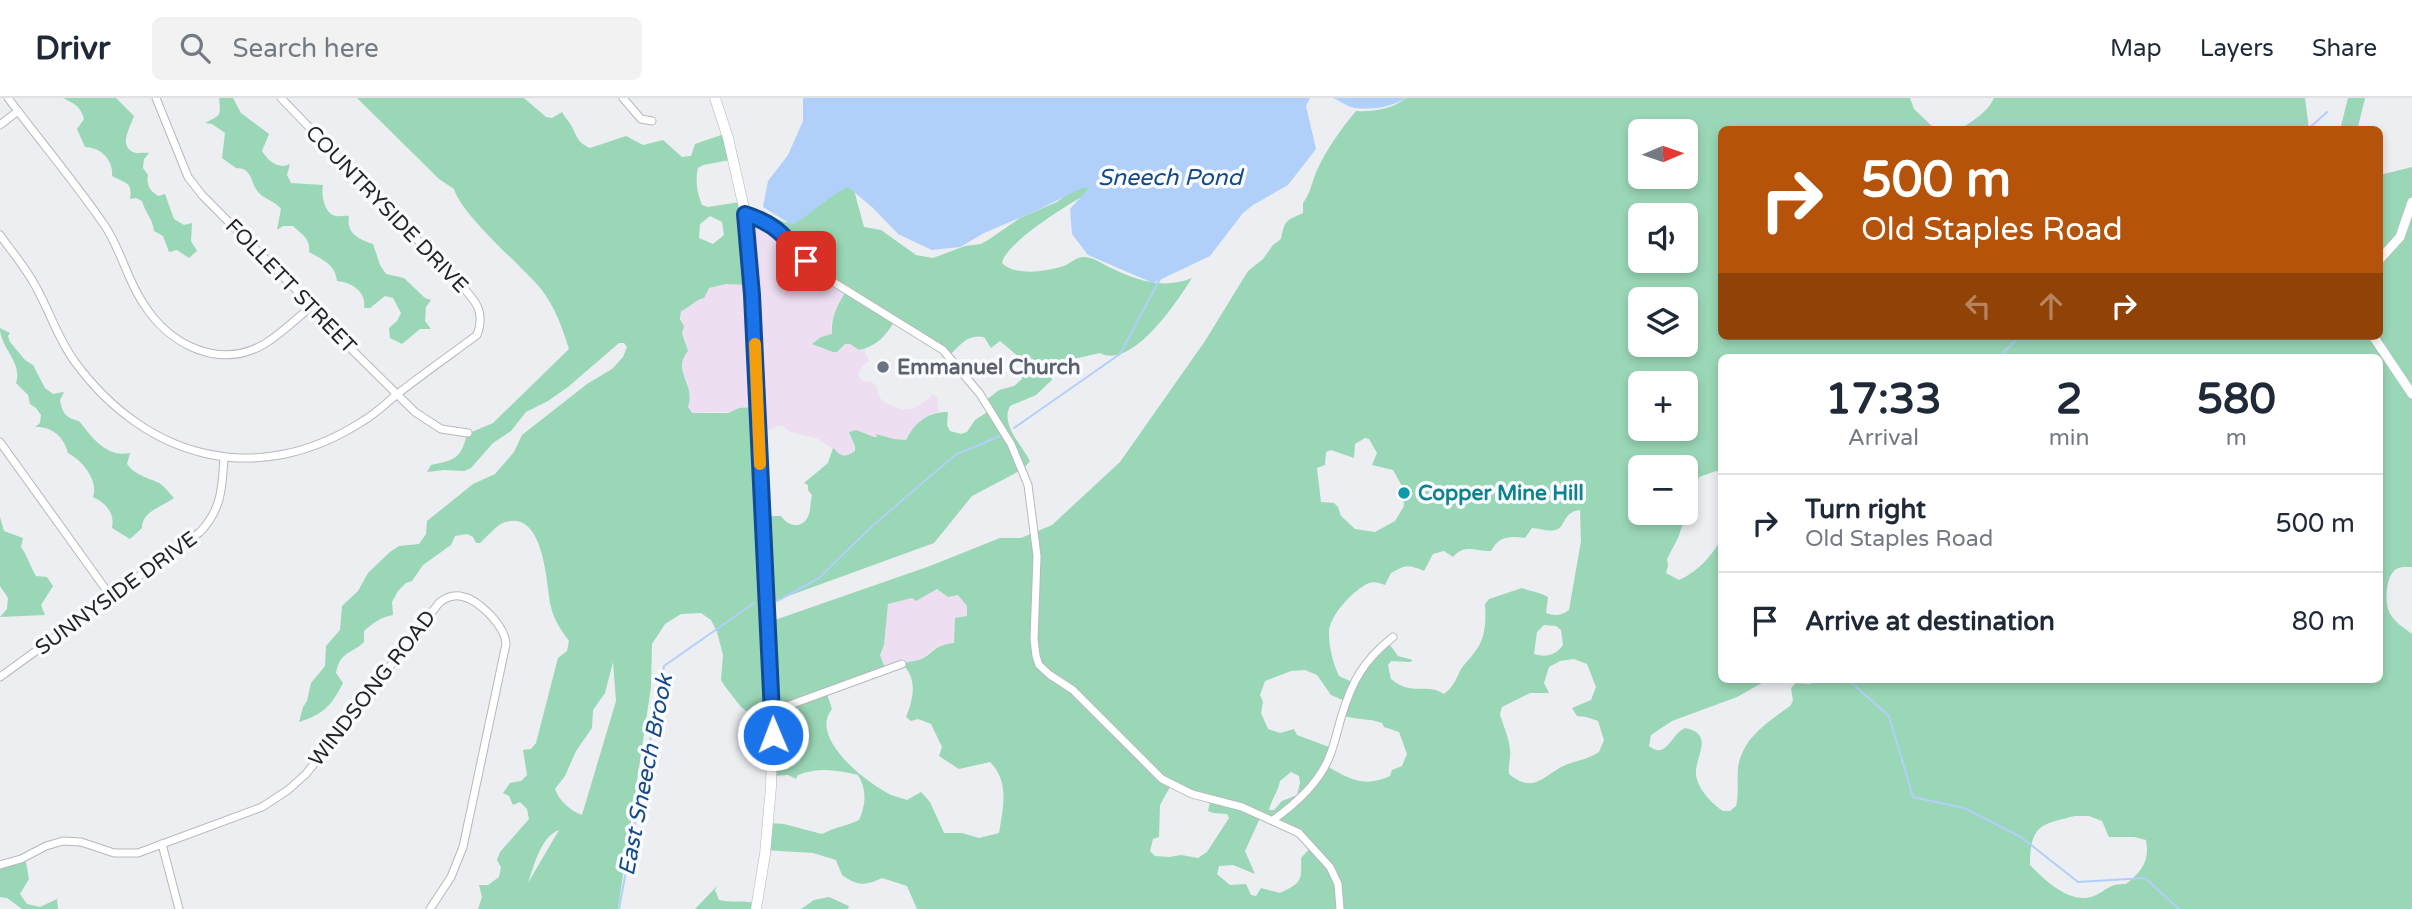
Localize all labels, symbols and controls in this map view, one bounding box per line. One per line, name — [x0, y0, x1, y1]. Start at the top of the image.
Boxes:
search box — [152, 17, 642, 80]
text: Drivr — [35, 29, 110, 68]
icon: search — [176, 29, 214, 67]
text: Search here — [232, 33, 379, 64]
text: Map — [2110, 34, 2162, 63]
text: Layers — [2200, 34, 2274, 63]
text: Share — [2312, 34, 2377, 63]
north arrow — [1628, 119, 1698, 189]
map controls — [1628, 119, 1698, 525]
street label: COUNTRYSIDE DRIVE — [300, 120, 473, 298]
text: 500 m — [1861, 151, 2011, 210]
icon: right — [1746, 154, 1837, 245]
water label: Sneech Pond — [1098, 164, 1244, 192]
button: sound — [1628, 203, 1698, 273]
text: Old Staples Road — [1861, 211, 2123, 249]
street label: FOLLETT STREET — [220, 214, 361, 359]
pin — [776, 231, 836, 291]
icon: arrive — [787, 242, 825, 280]
button: layers — [1628, 287, 1698, 357]
icon: left — [1959, 287, 1997, 325]
icon: ahead — [2032, 287, 2070, 325]
icon: right — [2105, 287, 2143, 325]
place label: Emmanuel Church — [897, 355, 1080, 380]
marker: Emmanuel Church — [875, 359, 891, 375]
button: + — [1628, 371, 1698, 441]
text: 17:33 — [1825, 374, 1942, 425]
text: 2 — [2056, 374, 2082, 425]
text: 580 — [2197, 374, 2276, 425]
text: Arrival — [1848, 424, 1919, 452]
text: min — [2049, 424, 2090, 452]
text: m — [2226, 424, 2247, 452]
button: − — [1628, 455, 1698, 525]
place label: Copper Mine Hill — [1418, 481, 1584, 506]
marker: Copper Mine Hill — [1396, 485, 1412, 501]
text: Turn right — [1805, 494, 1926, 525]
icon: right — [1746, 504, 1784, 542]
text: 500 m — [2275, 508, 2355, 539]
text: Old Staples Road — [1805, 525, 1993, 553]
street label: SUNNYSIDE DRIVE — [30, 526, 202, 661]
icon: arrive — [1746, 602, 1784, 640]
street label: WINDSONG ROAD — [304, 605, 441, 771]
text: Arrive at destination — [1805, 606, 2055, 637]
text: 80 m — [2292, 606, 2355, 637]
water label: East Sneech Brook — [613, 671, 679, 878]
position arrow — [736, 698, 810, 772]

